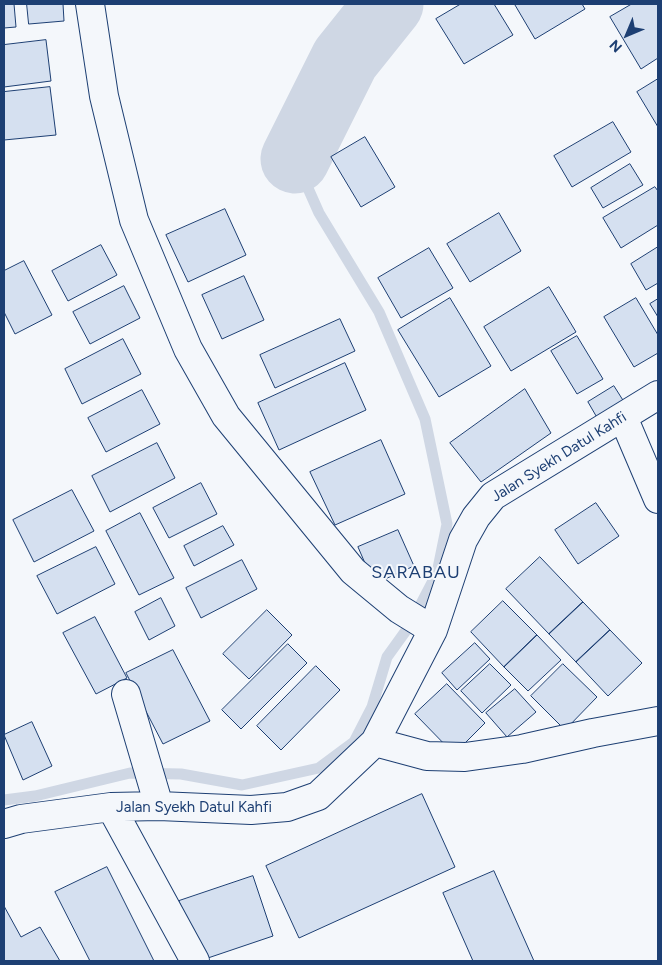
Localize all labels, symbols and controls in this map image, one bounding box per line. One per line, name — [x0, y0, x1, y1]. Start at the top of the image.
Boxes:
north arrow — [602, 10, 652, 60]
text: N — [606, 36, 626, 56]
street label: Jalan Syekh Datul Kahfi — [488, 408, 630, 506]
district label: SARABAU — [370, 562, 462, 584]
street label: Jalan Syekh Datul Kahfi — [116, 799, 272, 817]

